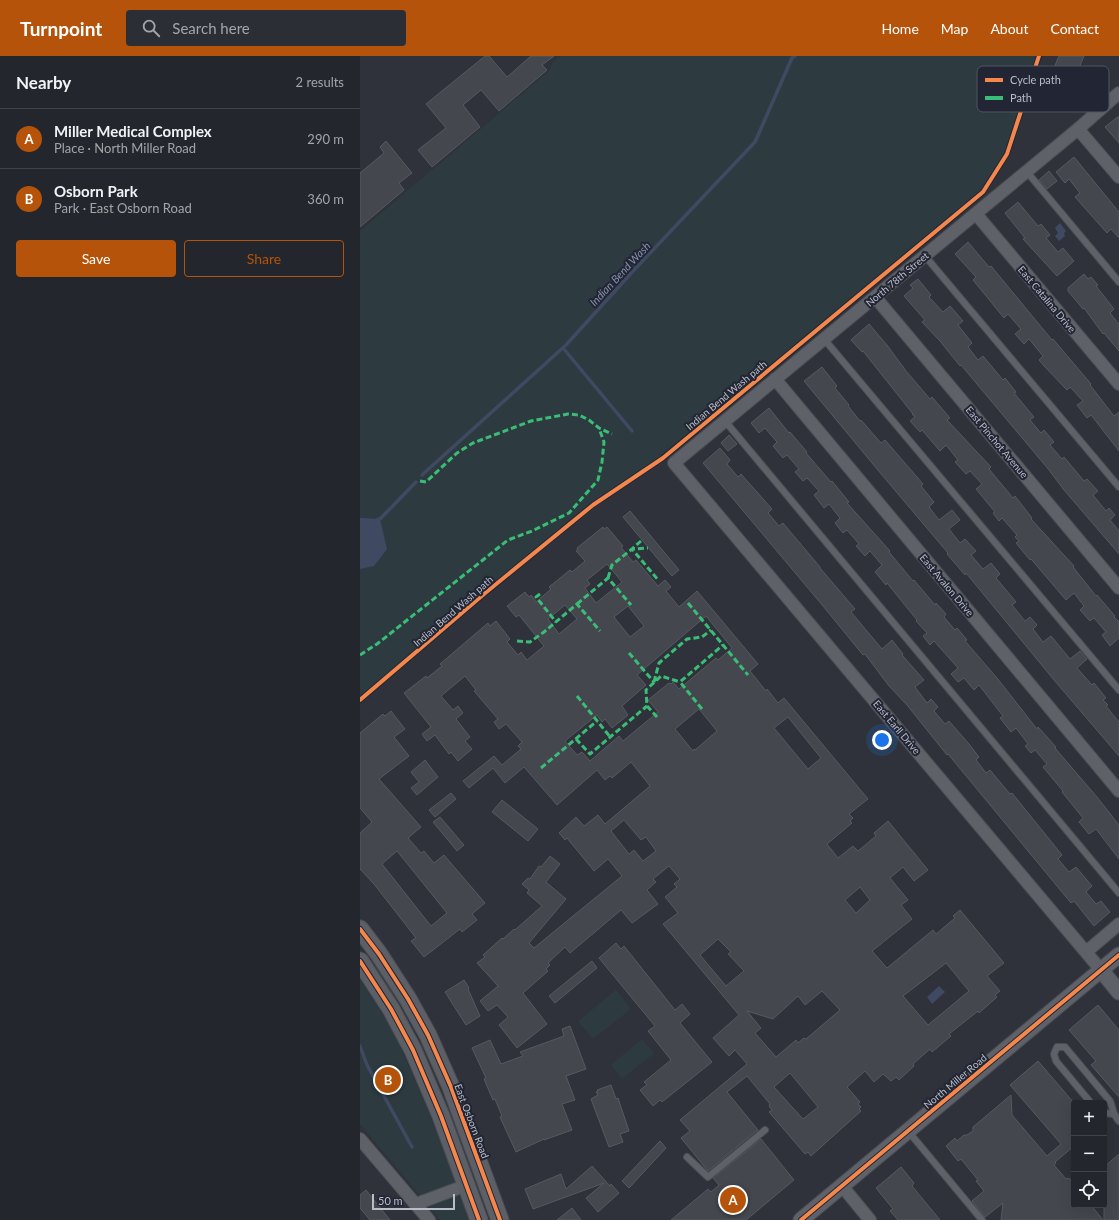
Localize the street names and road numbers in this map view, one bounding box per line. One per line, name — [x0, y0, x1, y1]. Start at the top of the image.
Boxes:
street label: North 78th Street — [863, 249, 931, 309]
street label: East Catalina Drive — [1016, 263, 1078, 335]
street label: Indian Bend Wash path — [683, 358, 769, 432]
street label: East Pinchot Avenue — [963, 404, 1031, 480]
street label: East Avalon Drive — [918, 552, 976, 618]
street label: Indian Bend Wash path — [411, 573, 495, 649]
street label: East Earll Drive — [871, 698, 923, 756]
street label: North Miller Road — [921, 1051, 989, 1111]
street label: East Osborn Road — [452, 1082, 492, 1160]

